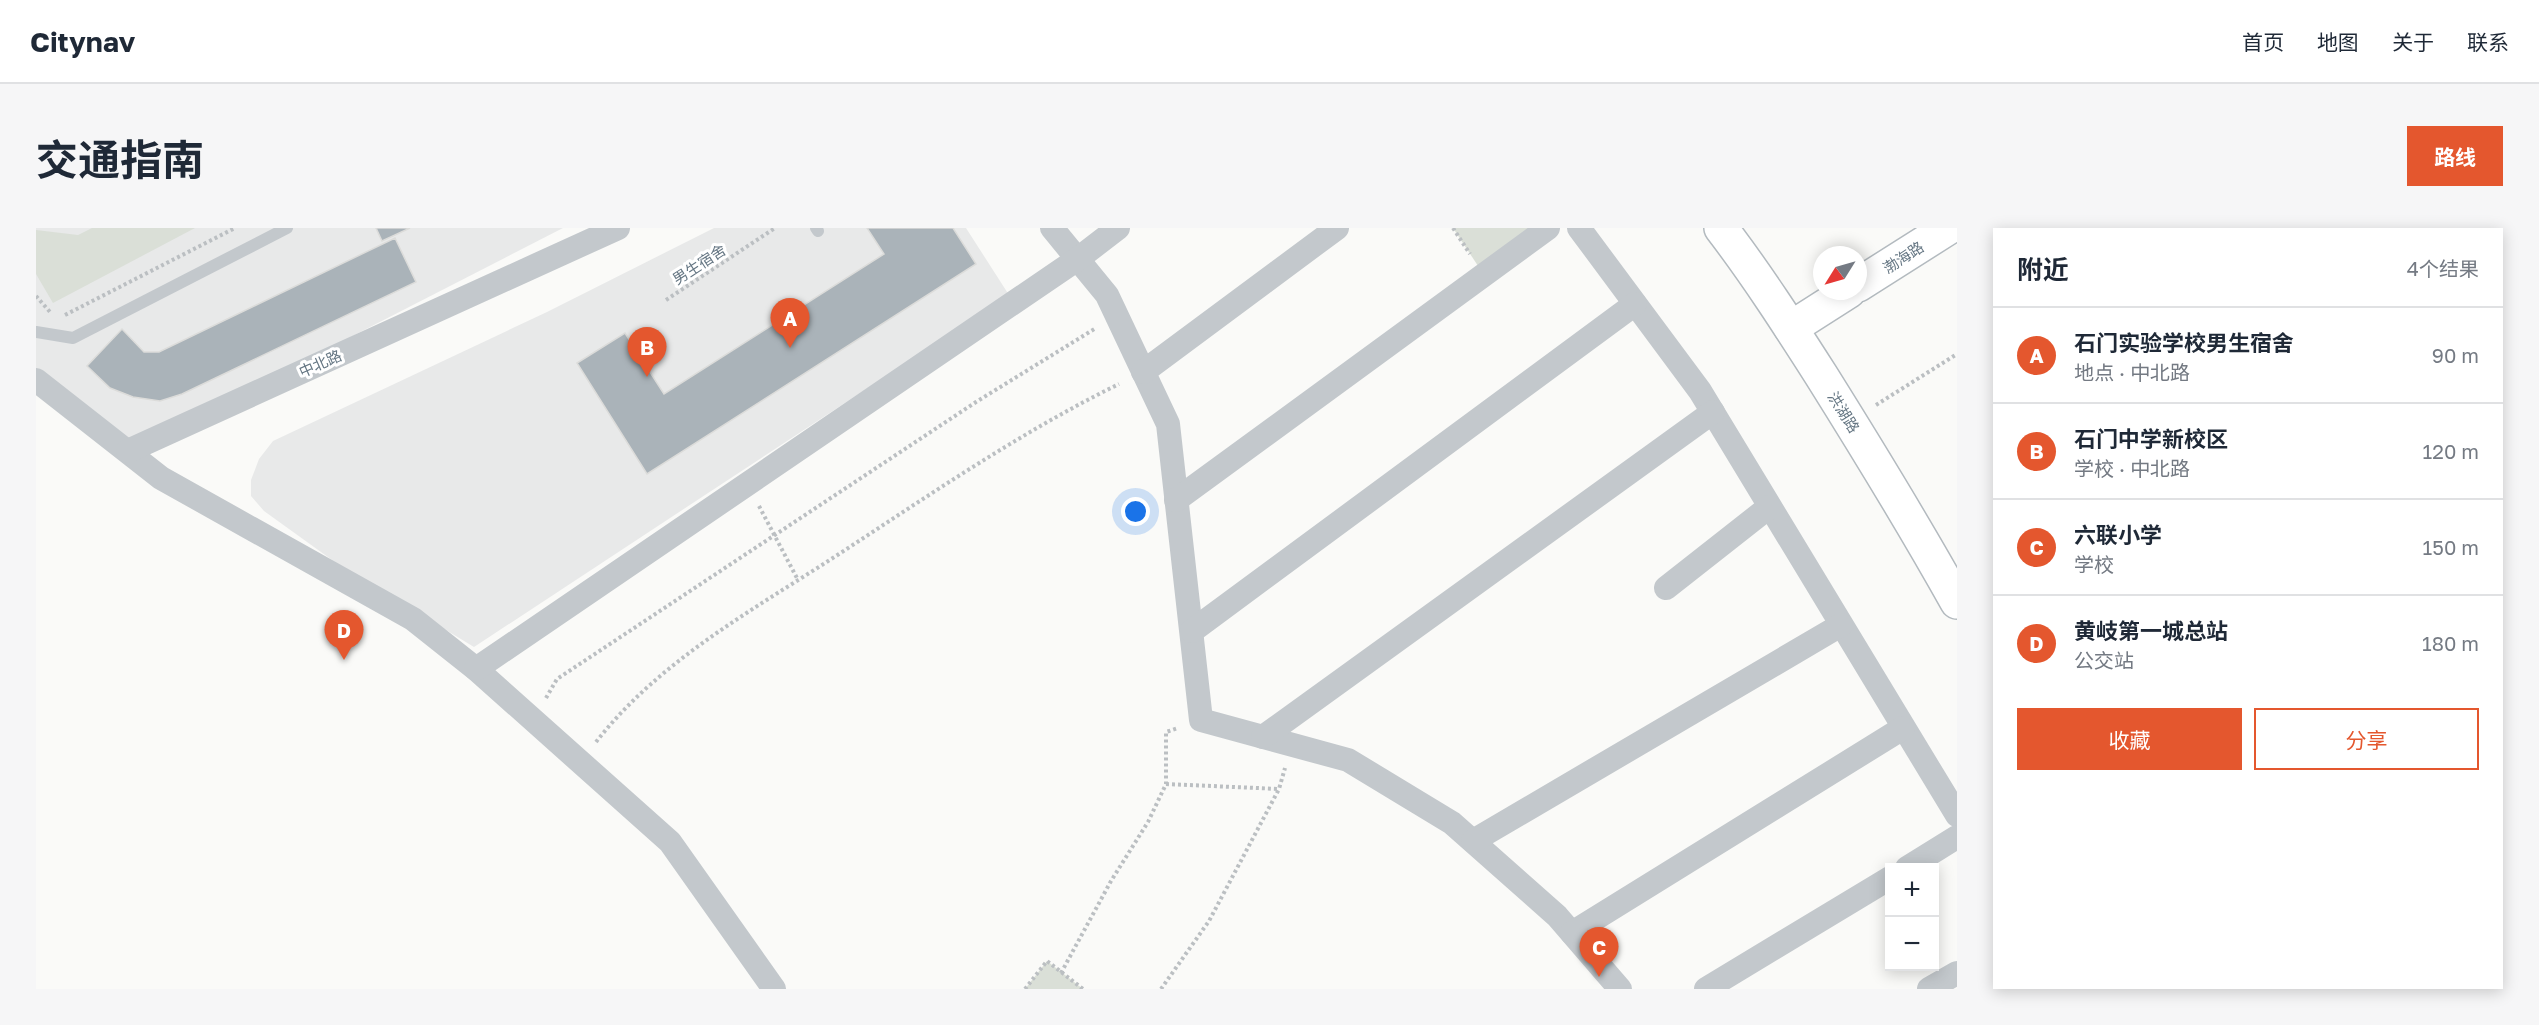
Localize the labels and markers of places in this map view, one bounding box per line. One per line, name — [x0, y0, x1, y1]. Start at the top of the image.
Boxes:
pin: A — [770, 298, 810, 348]
pin: B — [628, 328, 666, 377]
pin: D — [324, 610, 364, 660]
pin: C — [1580, 928, 1618, 977]

